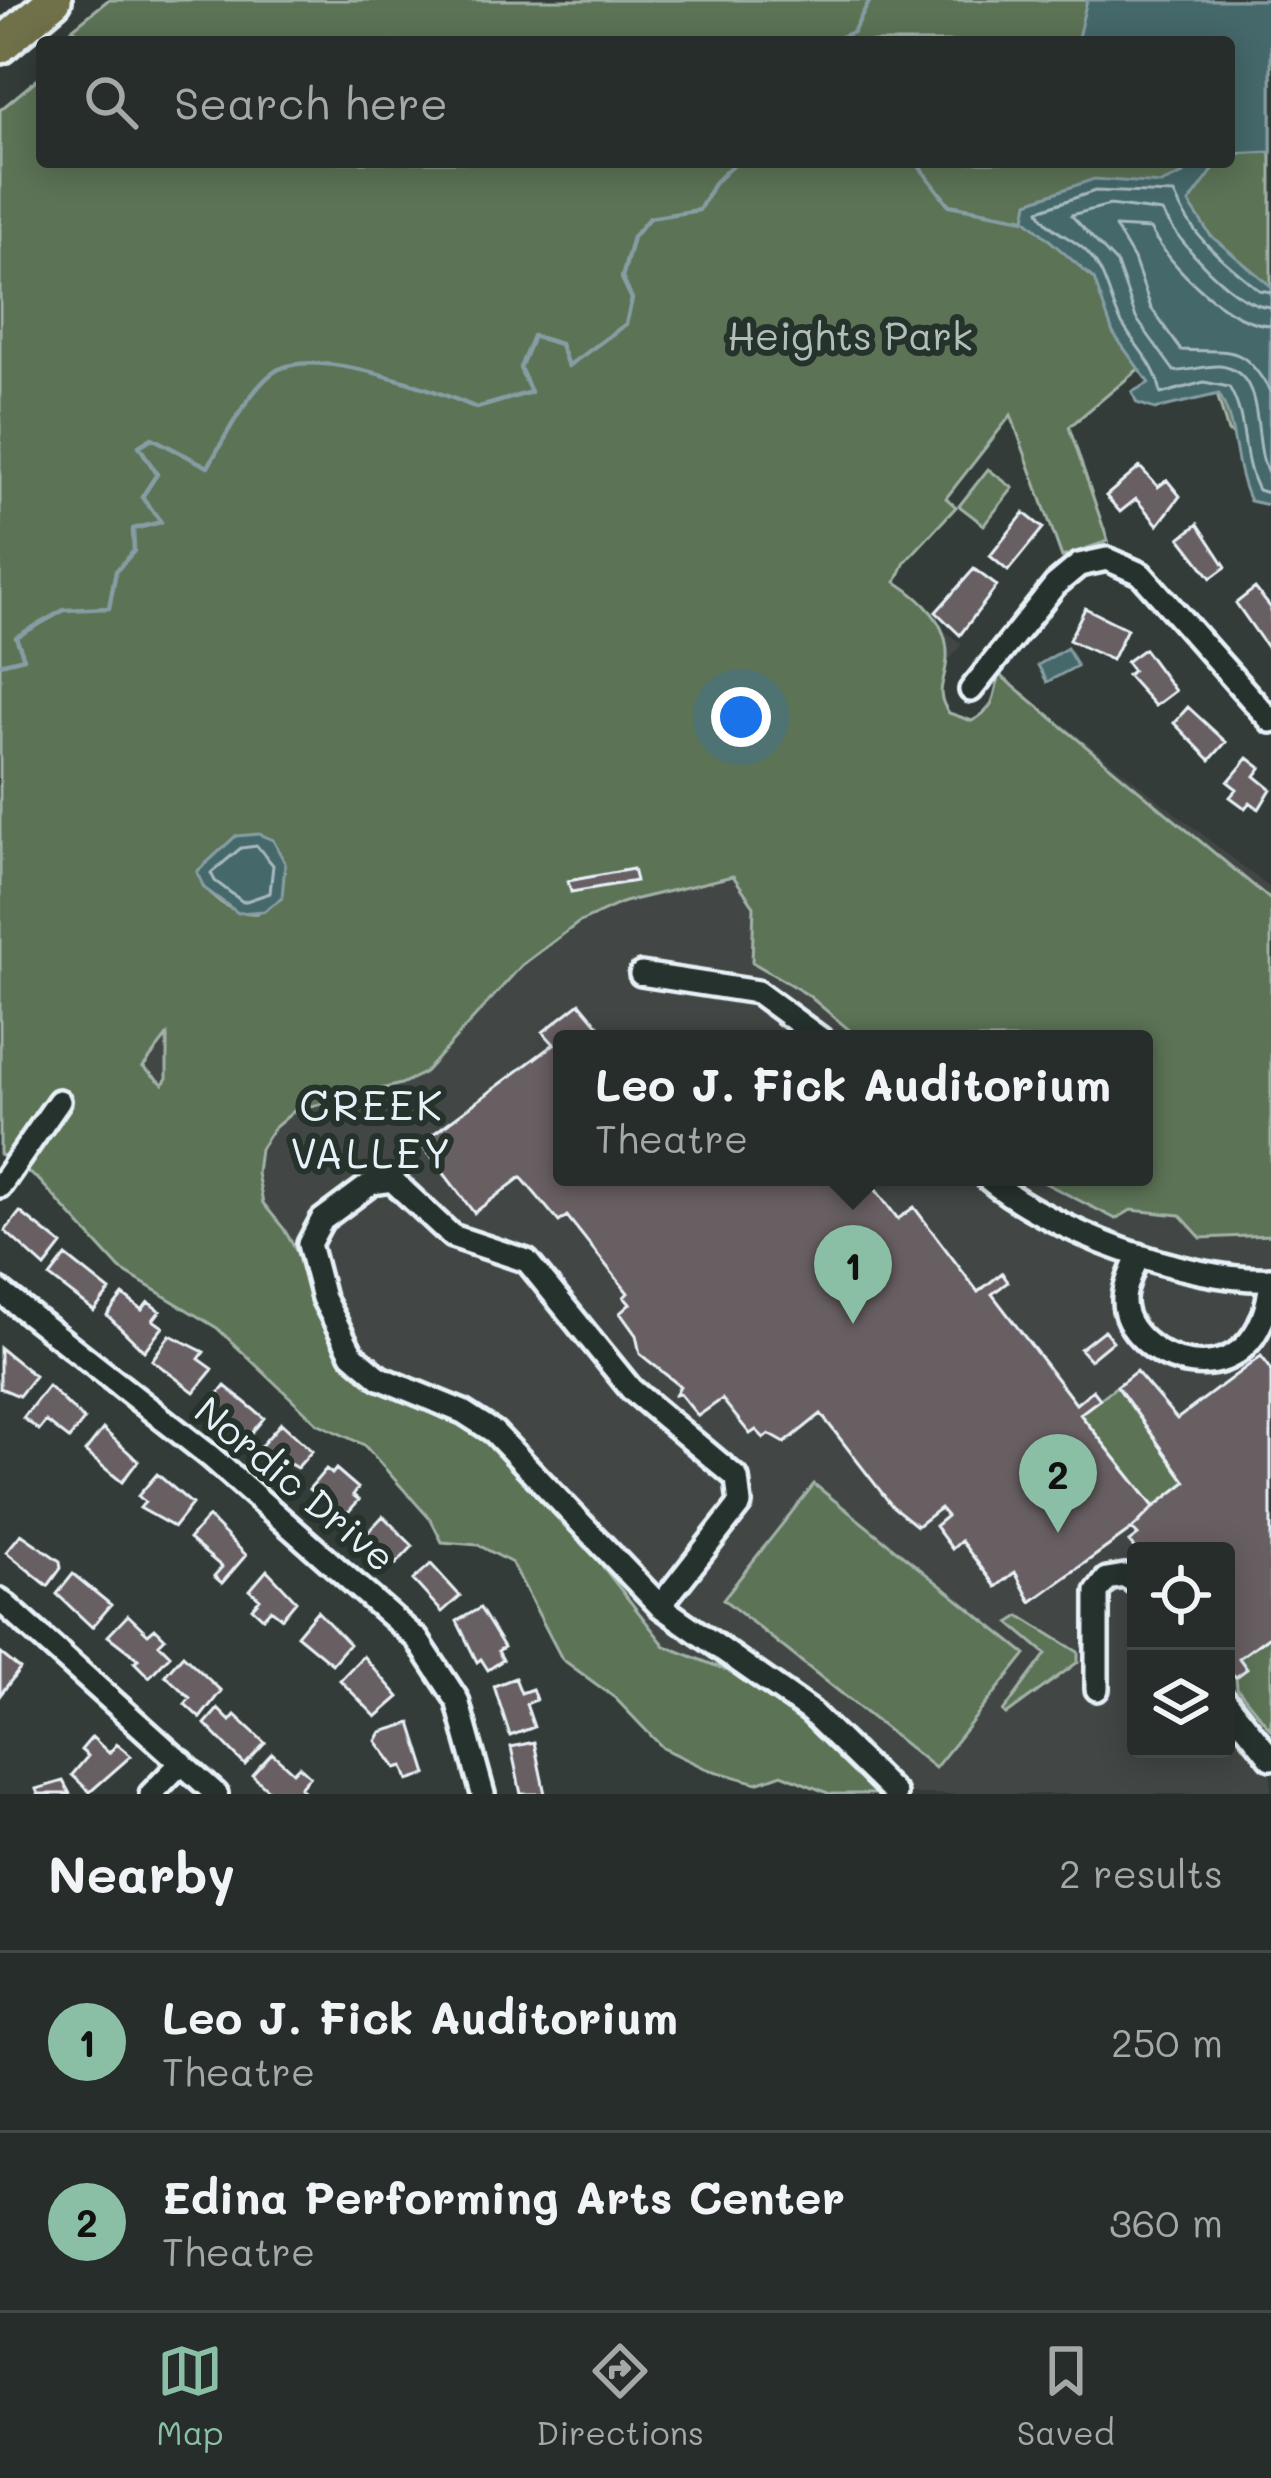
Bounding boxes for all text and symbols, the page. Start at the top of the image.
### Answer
search box [36,36,1235,168]
icon: search [78,69,144,135]
text: Search here [174,73,448,131]
park label: Heights Park [727,309,973,361]
your location [711,687,771,747]
popup [553,1030,1153,1186]
text: Leo J. Fick Auditorium [595,1054,1111,1112]
district label: CREEK VALLEY [290,1077,454,1180]
text: Theatre [595,1112,748,1163]
pin: 1 [814,1225,892,1324]
street label: Nordic Drive [185,1384,407,1582]
pin: 2 [1019,1434,1097,1533]
map controls [1127,1542,1235,1758]
button: locate [1127,1542,1235,1650]
button: layers [1127,1650,1235,1758]
text: Nearby [48,1839,235,1906]
text: 2 results [1059,1847,1223,1898]
text: Leo J. Fick Auditorium [162,1987,678,2045]
text: 1 [78,2016,96,2067]
text: 250 m [1111,2016,1223,2067]
text: Theatre [162,2045,315,2096]
text: Edina Performing Arts Center [162,2167,845,2225]
text: 2 [76,2196,98,2247]
text: 360 m [1109,2196,1223,2247]
text: Theatre [162,2225,315,2276]
tab: Map [156,2338,224,2453]
tab: Directions [536,2338,704,2453]
tab: Saved [1017,2338,1115,2453]

